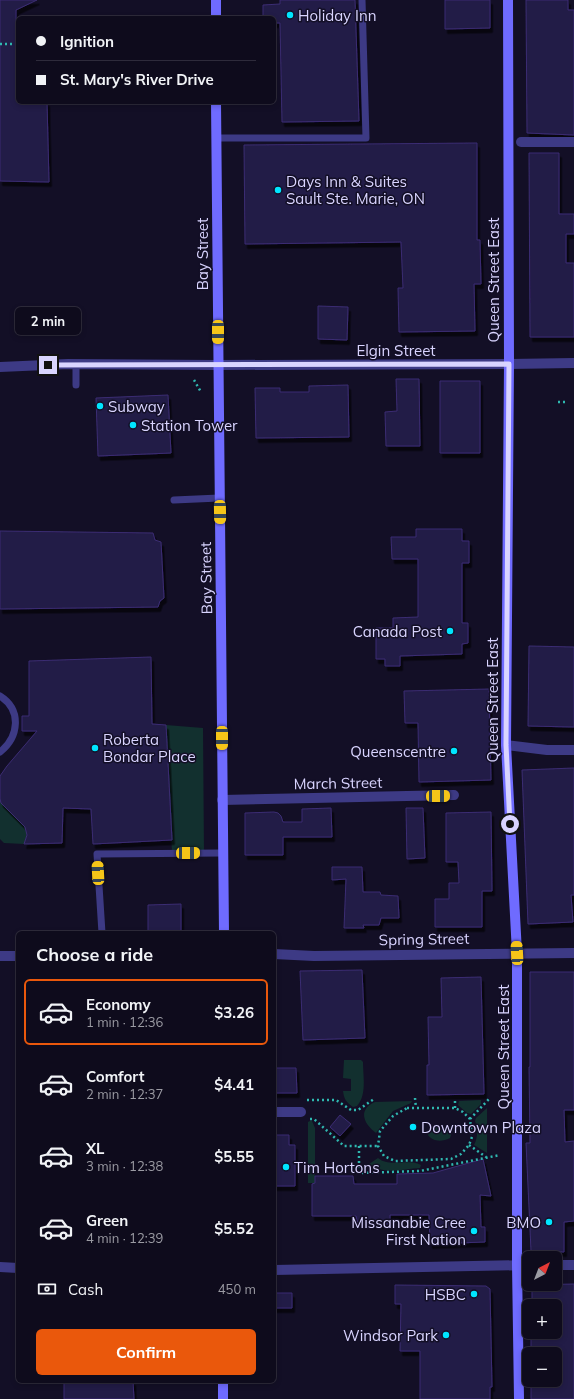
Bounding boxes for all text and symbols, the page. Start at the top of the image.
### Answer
place label: Holiday Inn [298,6,376,25]
marker: Holiday Inn [285,10,295,20]
text: Ignition [60,32,114,51]
text: St. Mary's River Drive [60,70,214,89]
place label: Days Inn & Suites Sault Ste. Marie, ON [286,172,425,208]
marker: Days Inn & Suites Sault Ste. Marie, ON [273,185,283,195]
street label: Bay Street [193,218,212,290]
street label: Queen Street East [484,218,503,342]
callout: 2 min [15,307,81,335]
text: 2 min [31,313,65,329]
car [212,320,224,344]
street label: Elgin Street [356,341,436,360]
route end [39,356,57,374]
place label: Subway [108,397,165,416]
marker: Subway [95,401,105,411]
place label: Station Tower [141,416,238,435]
marker: Station Tower [128,420,138,430]
car [214,500,226,524]
street label: Bay Street [196,542,216,614]
place label: Canada Post [353,622,442,641]
marker: Canada Post [445,626,455,636]
street label: Queen Street East [483,638,502,762]
car [216,726,228,750]
place label: Roberta Bondar Place [103,730,196,766]
place label: Queenscentre [350,742,446,761]
marker: Roberta Bondar Place [90,743,100,753]
marker: Queenscentre [449,746,459,756]
street label: March Street [293,773,383,793]
car [426,790,450,802]
route start [501,815,519,833]
car [176,847,200,859]
car [91,861,105,885]
street label: Spring Street [379,929,469,949]
car [510,941,524,965]
text: Choose a ride [36,943,153,966]
street label: Queen Street East [494,985,513,1109]
icon: car [38,994,74,1030]
text: Economy [86,995,151,1014]
text: $3.26 [214,1003,254,1022]
text: 1 min · 12:36 [86,1014,163,1030]
icon: car [38,1066,74,1102]
text: Comfort [86,1067,144,1086]
text: $4.41 [214,1075,254,1094]
text: 2 min · 12:37 [86,1086,163,1102]
place label: Downtown Plaza [421,1118,541,1137]
marker: Downtown Plaza [408,1122,418,1132]
icon: car [38,1138,74,1174]
text: XL [86,1139,104,1158]
text: $5.55 [214,1147,254,1166]
text: 3 min · 12:38 [86,1158,163,1174]
place label: Tim Hortons [294,1158,380,1177]
marker: Tim Hortons [281,1162,291,1172]
icon: car [38,1210,74,1246]
text: Green [86,1211,128,1230]
place label: Missanabie Cree First Nation [351,1213,466,1249]
place label: BMO [506,1213,541,1232]
marker: BMO [544,1217,554,1227]
text: $5.52 [214,1219,254,1238]
marker: Missanabie Cree First Nation [469,1226,479,1236]
text: 4 min · 12:39 [86,1230,163,1246]
north arrow [522,1251,562,1291]
map controls [522,1251,562,1387]
icon: cash [36,1278,58,1300]
text: Cash [68,1280,103,1299]
text: 450 m [218,1281,256,1297]
place label: HSBC [425,1285,466,1304]
marker: HSBC [469,1289,479,1299]
button: + [522,1299,562,1339]
place label: Windsor Park [343,1326,438,1345]
button: Confirm [36,1329,256,1375]
marker: Windsor Park [441,1330,451,1340]
button: − [522,1347,562,1387]

